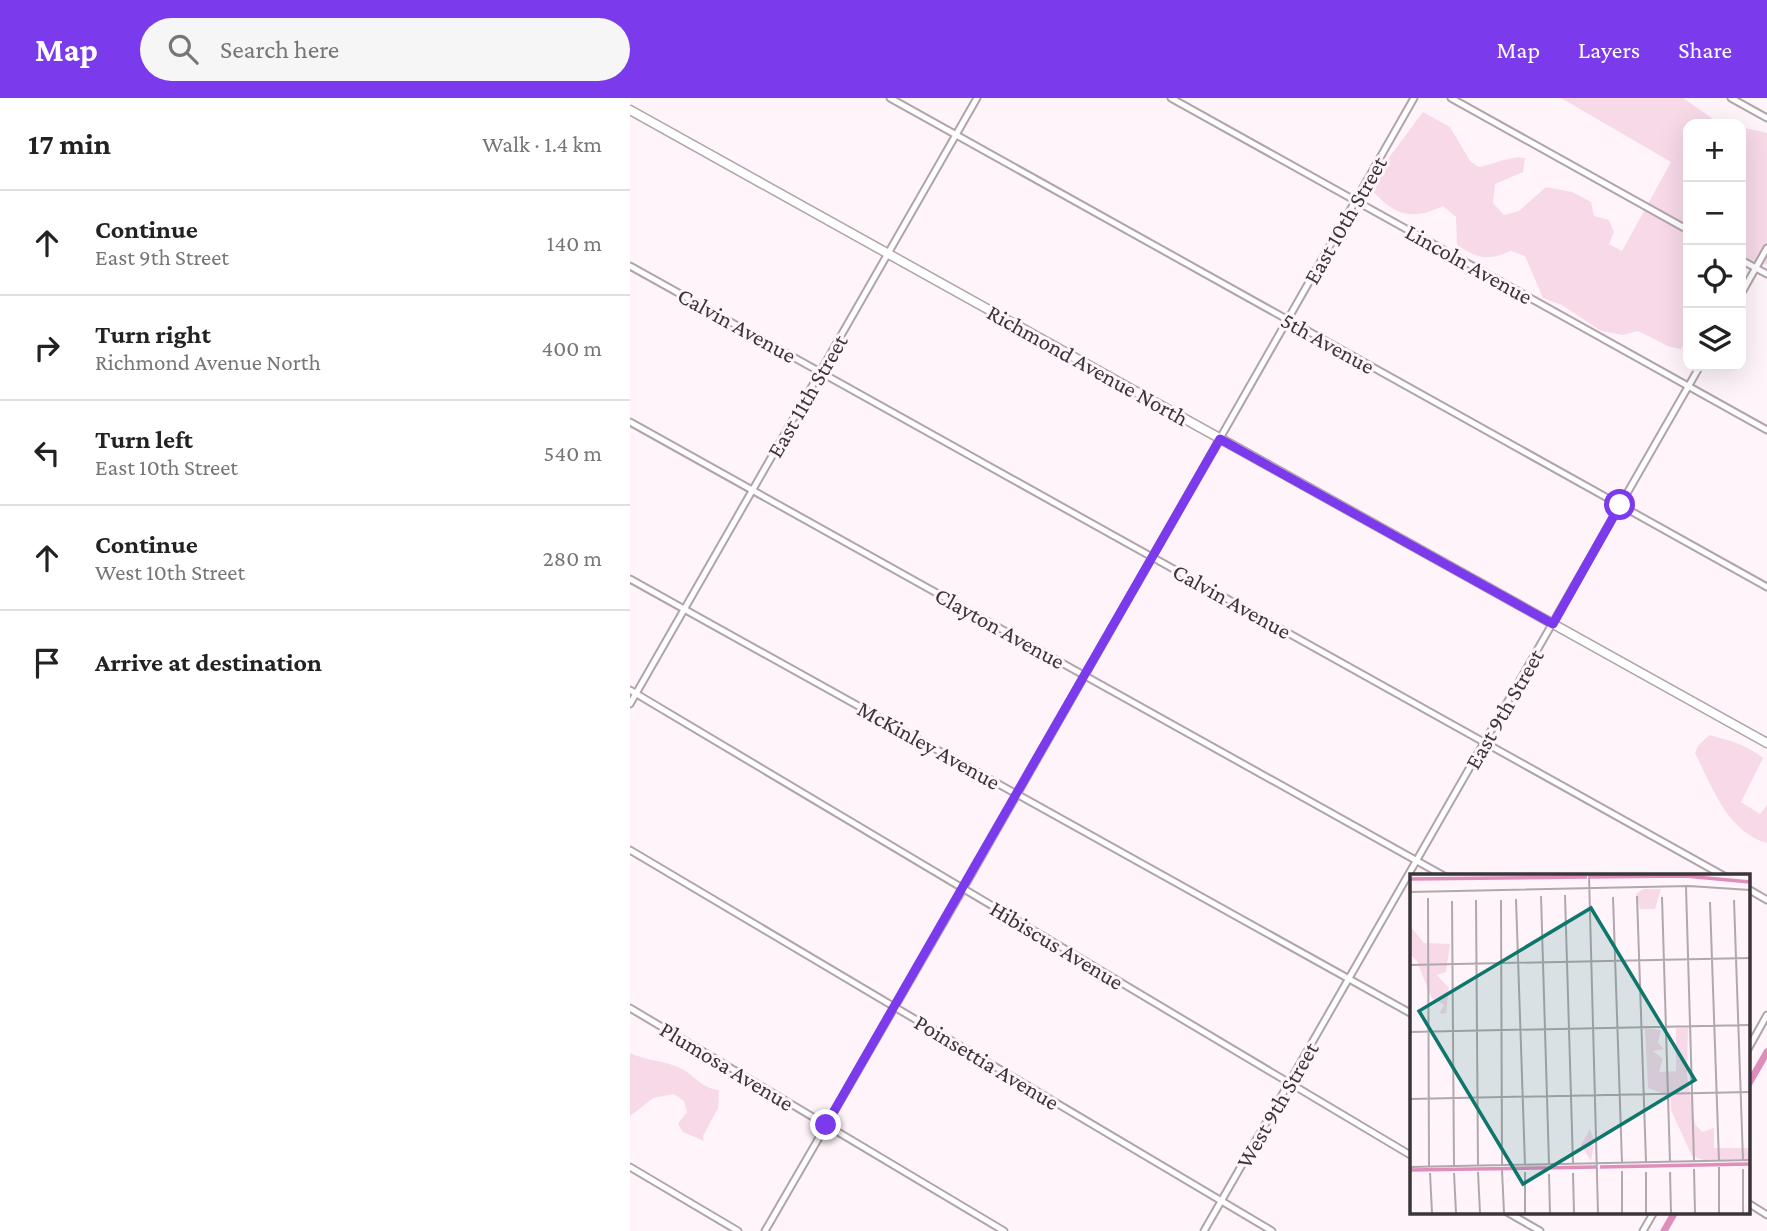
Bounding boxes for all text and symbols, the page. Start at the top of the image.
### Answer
search box [140,18,630,81]
icon: search [164,30,202,68]
text: Map [35,31,98,68]
text: Search here [220,35,339,64]
text: Map [1496,36,1540,63]
text: Layers [1578,36,1640,63]
text: Share [1678,36,1732,63]
map controls [1683,119,1746,371]
button: + [1683,119,1746,182]
text: 17 min [28,127,111,160]
text: Walk · 1.4 km [482,131,602,157]
street label: East 10th Street [1298,151,1392,288]
button: − [1683,182,1746,245]
text: Continue [95,215,198,244]
street label: Lincoln Avenue [1401,218,1537,310]
icon: ahead [28,224,66,262]
text: 140 m [547,230,602,256]
text: East 9th Street [95,244,229,270]
button: locate [1683,245,1746,308]
street label: Calvin Avenue [673,282,801,368]
street label: Richmond Avenue North [983,299,1193,431]
street label: 5th Avenue [1277,307,1379,379]
button: layers [1683,308,1746,371]
text: Turn right [95,320,211,349]
icon: right [28,329,66,367]
street label: East 11th Street [761,330,853,462]
text: 400 m [541,335,602,361]
text: Richmond Avenue North [95,349,321,375]
text: Turn left [95,425,193,454]
icon: left [28,434,66,472]
text: 540 m [544,440,602,466]
text: East 10th Street [95,454,238,480]
route start [1604,489,1635,520]
text: Continue [95,530,198,559]
icon: ahead [28,539,66,577]
text: 280 m [543,545,602,571]
street label: Calvin Avenue [1168,558,1296,644]
text: West 10th Street [95,559,245,585]
street label: Clayton Avenue [931,582,1069,674]
icon: arrive [28,644,66,682]
street label: East 9th Street [1459,644,1549,773]
text: Arrive at destination [95,648,322,677]
street label: McKinley Avenue [853,695,1005,795]
inset map [1410,874,1750,1214]
street label: Hibiscus Avenue [986,895,1128,995]
street label: Poinsettia Avenue [910,1009,1064,1115]
street label: Plumosa Avenue [655,1016,799,1116]
street label: West 9th Street [1230,1037,1324,1173]
route end [810,1109,841,1140]

